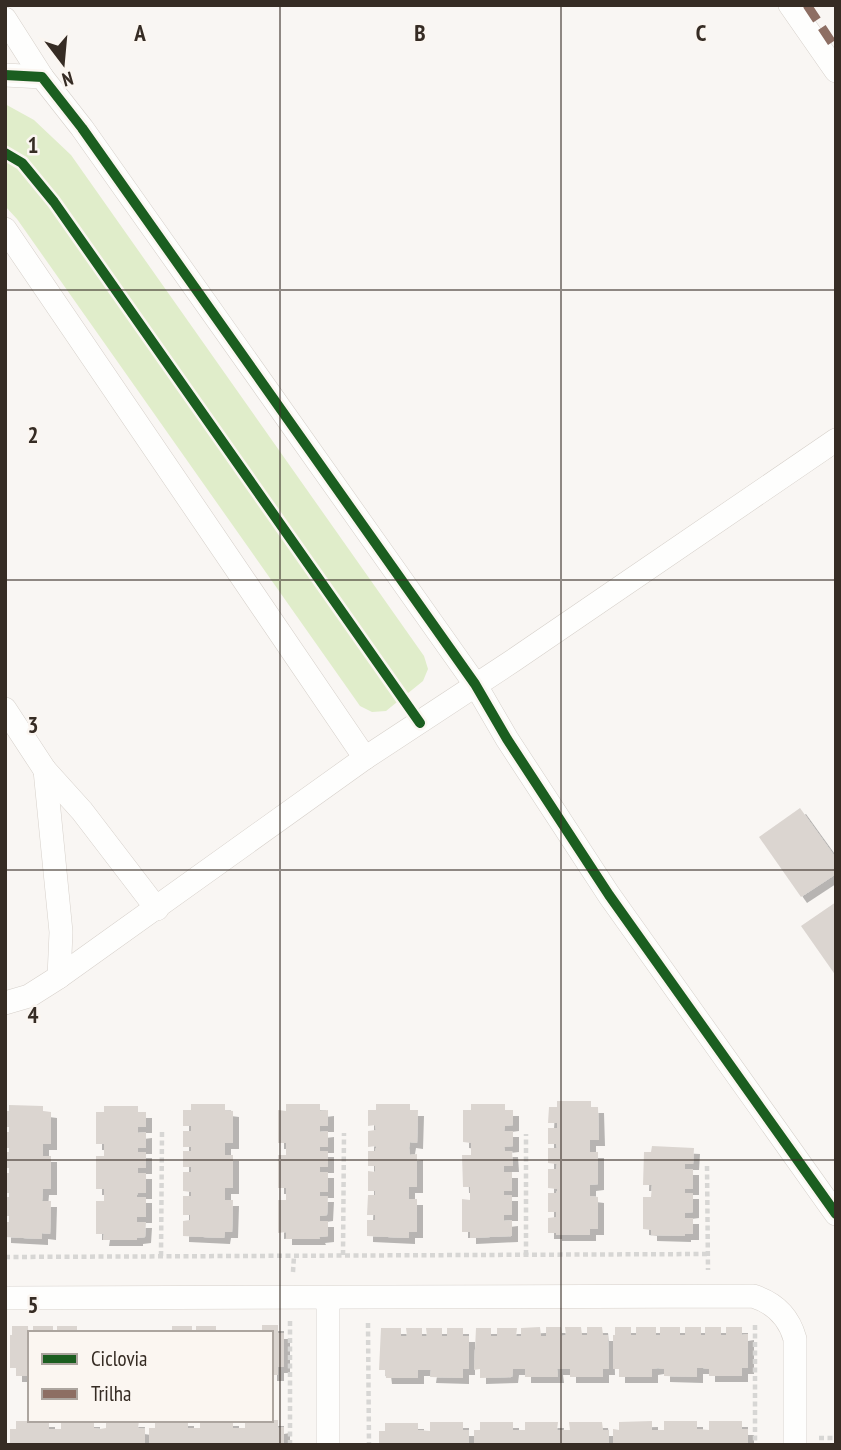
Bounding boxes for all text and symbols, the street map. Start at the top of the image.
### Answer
text: A [133,18,146,47]
text: B [414,18,426,47]
text: C [696,18,707,47]
north arrow [28,28,98,98]
text: N [59,66,76,92]
text: 1 [28,130,39,159]
text: 2 [28,420,39,449]
text: 3 [28,710,39,739]
text: 4 [28,1000,39,1029]
text: 5 [28,1290,39,1319]
legend [28,1331,273,1422]
text: Ciclovia [91,1345,148,1372]
text: Trilha [91,1380,131,1407]

